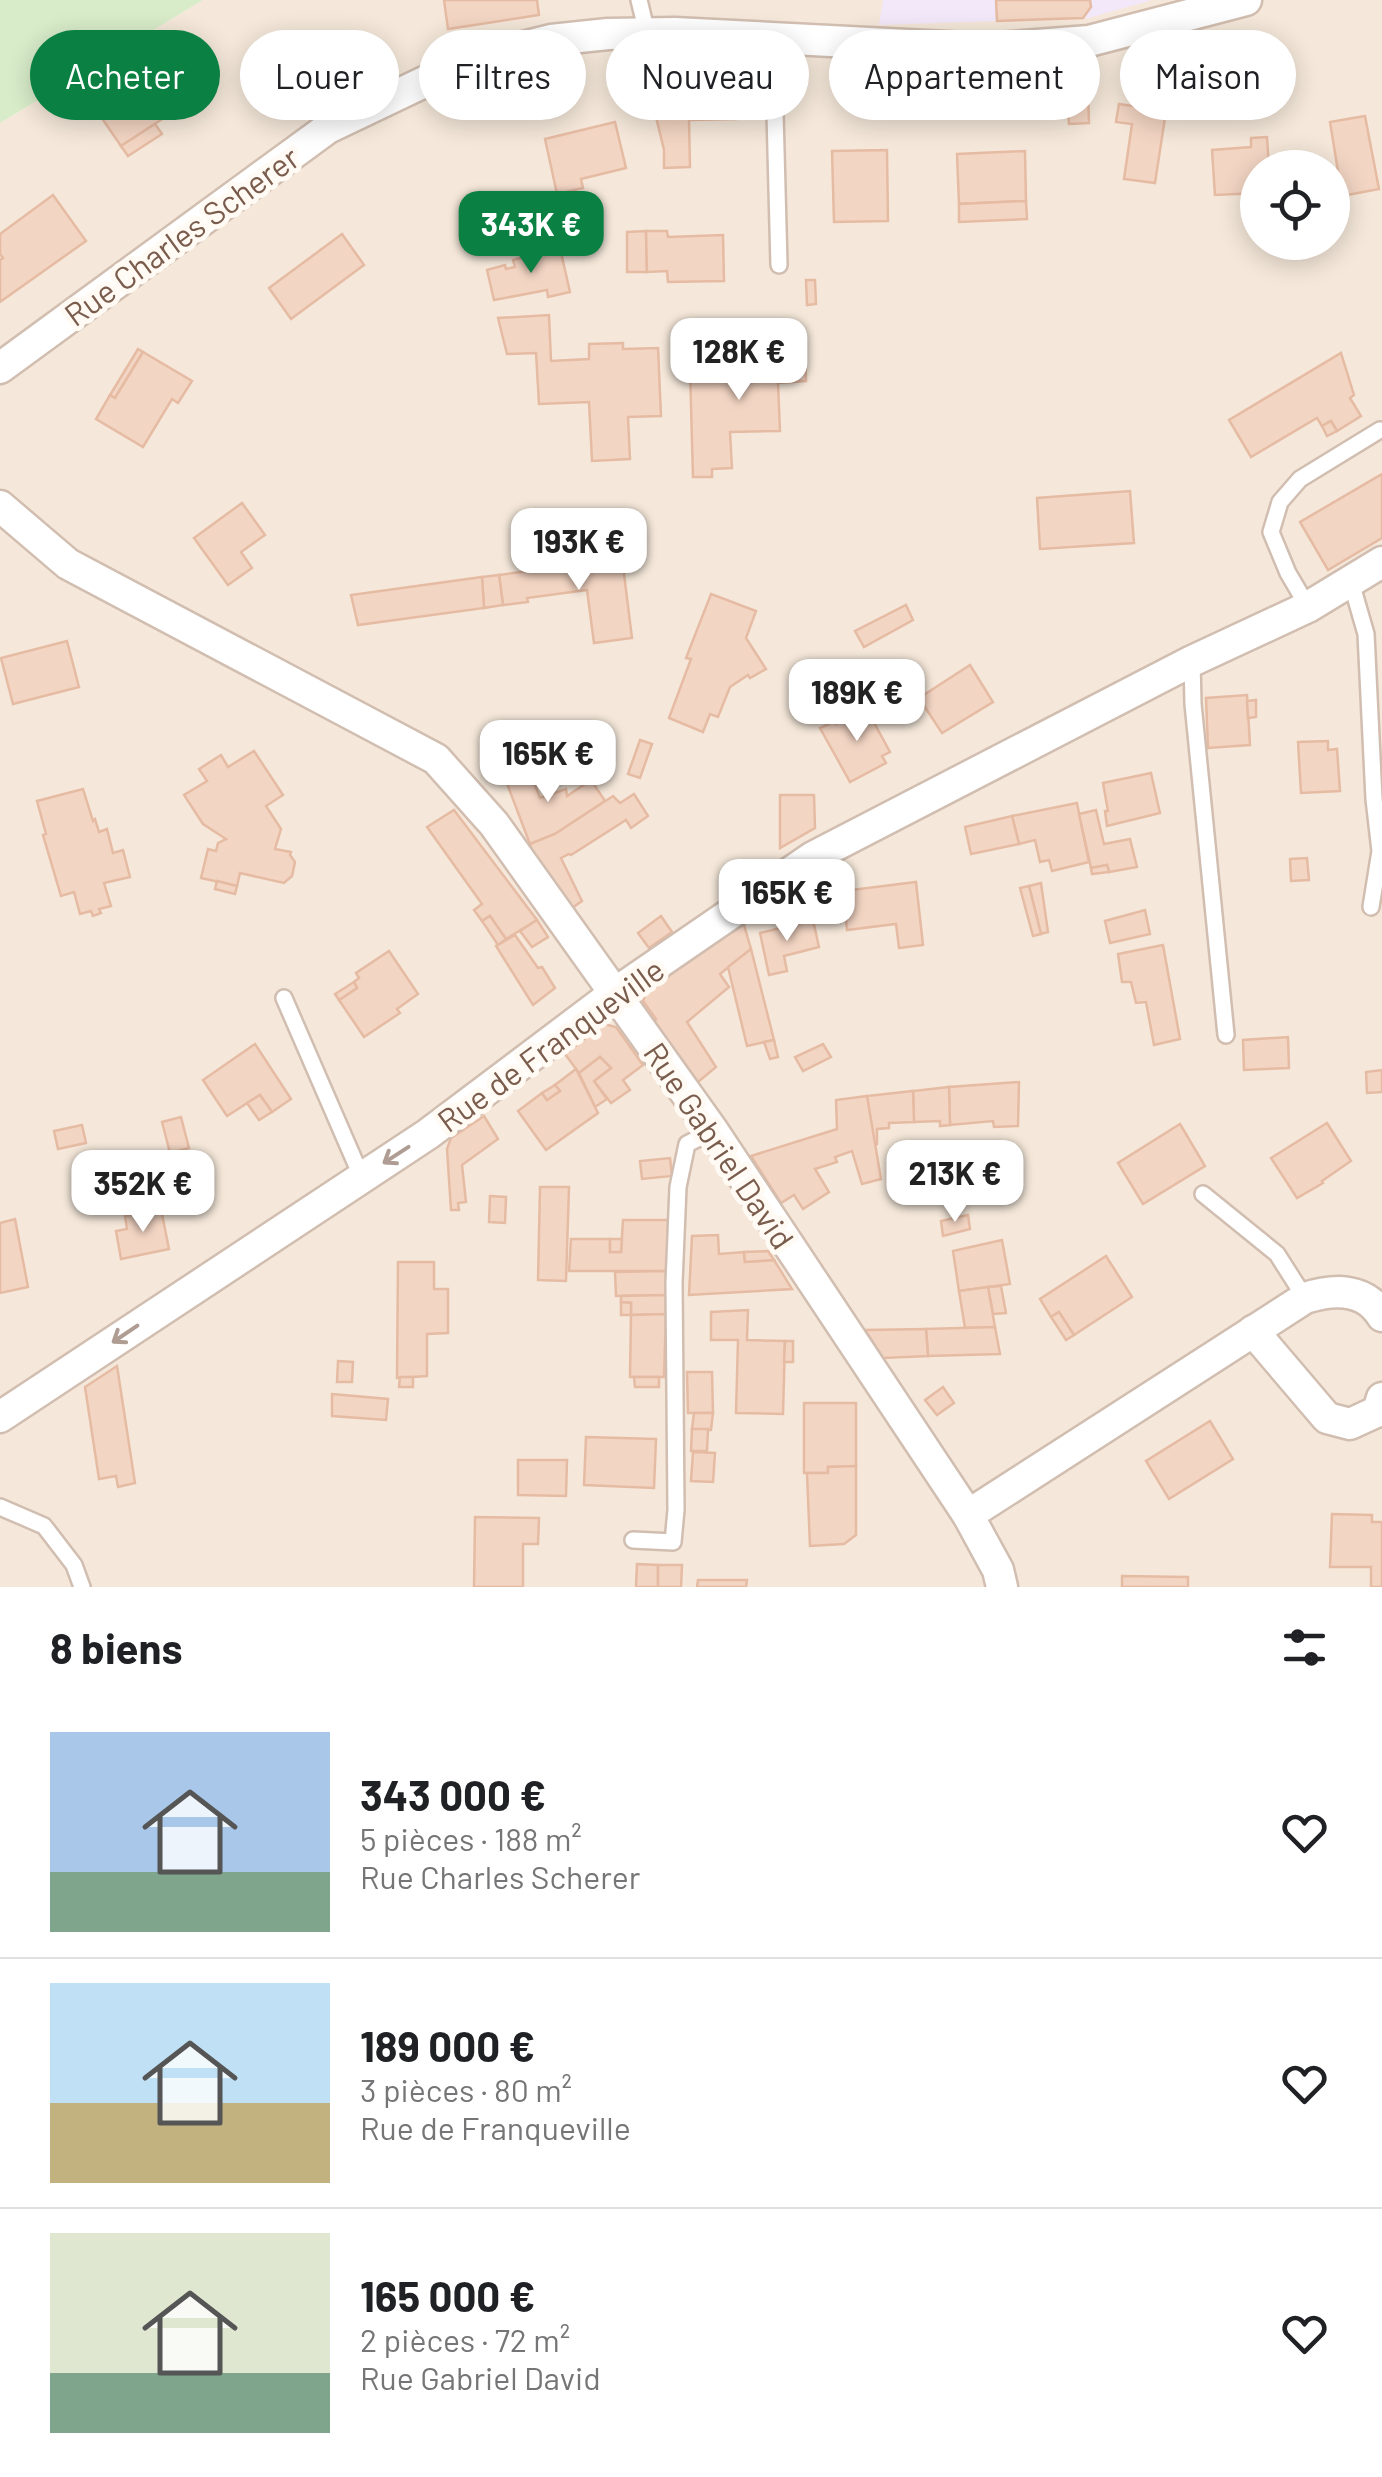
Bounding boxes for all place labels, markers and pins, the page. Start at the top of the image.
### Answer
pin: 343K € [450,191,612,276]
pin: 128K € [658,318,820,403]
pin: 193K € [498,508,660,593]
pin: 189K € [776,659,938,744]
pin: 165K € [467,720,629,805]
pin: 165K € [706,859,868,944]
pin: 213K € [874,1140,1036,1225]
pin: 352K € [62,1150,224,1235]

